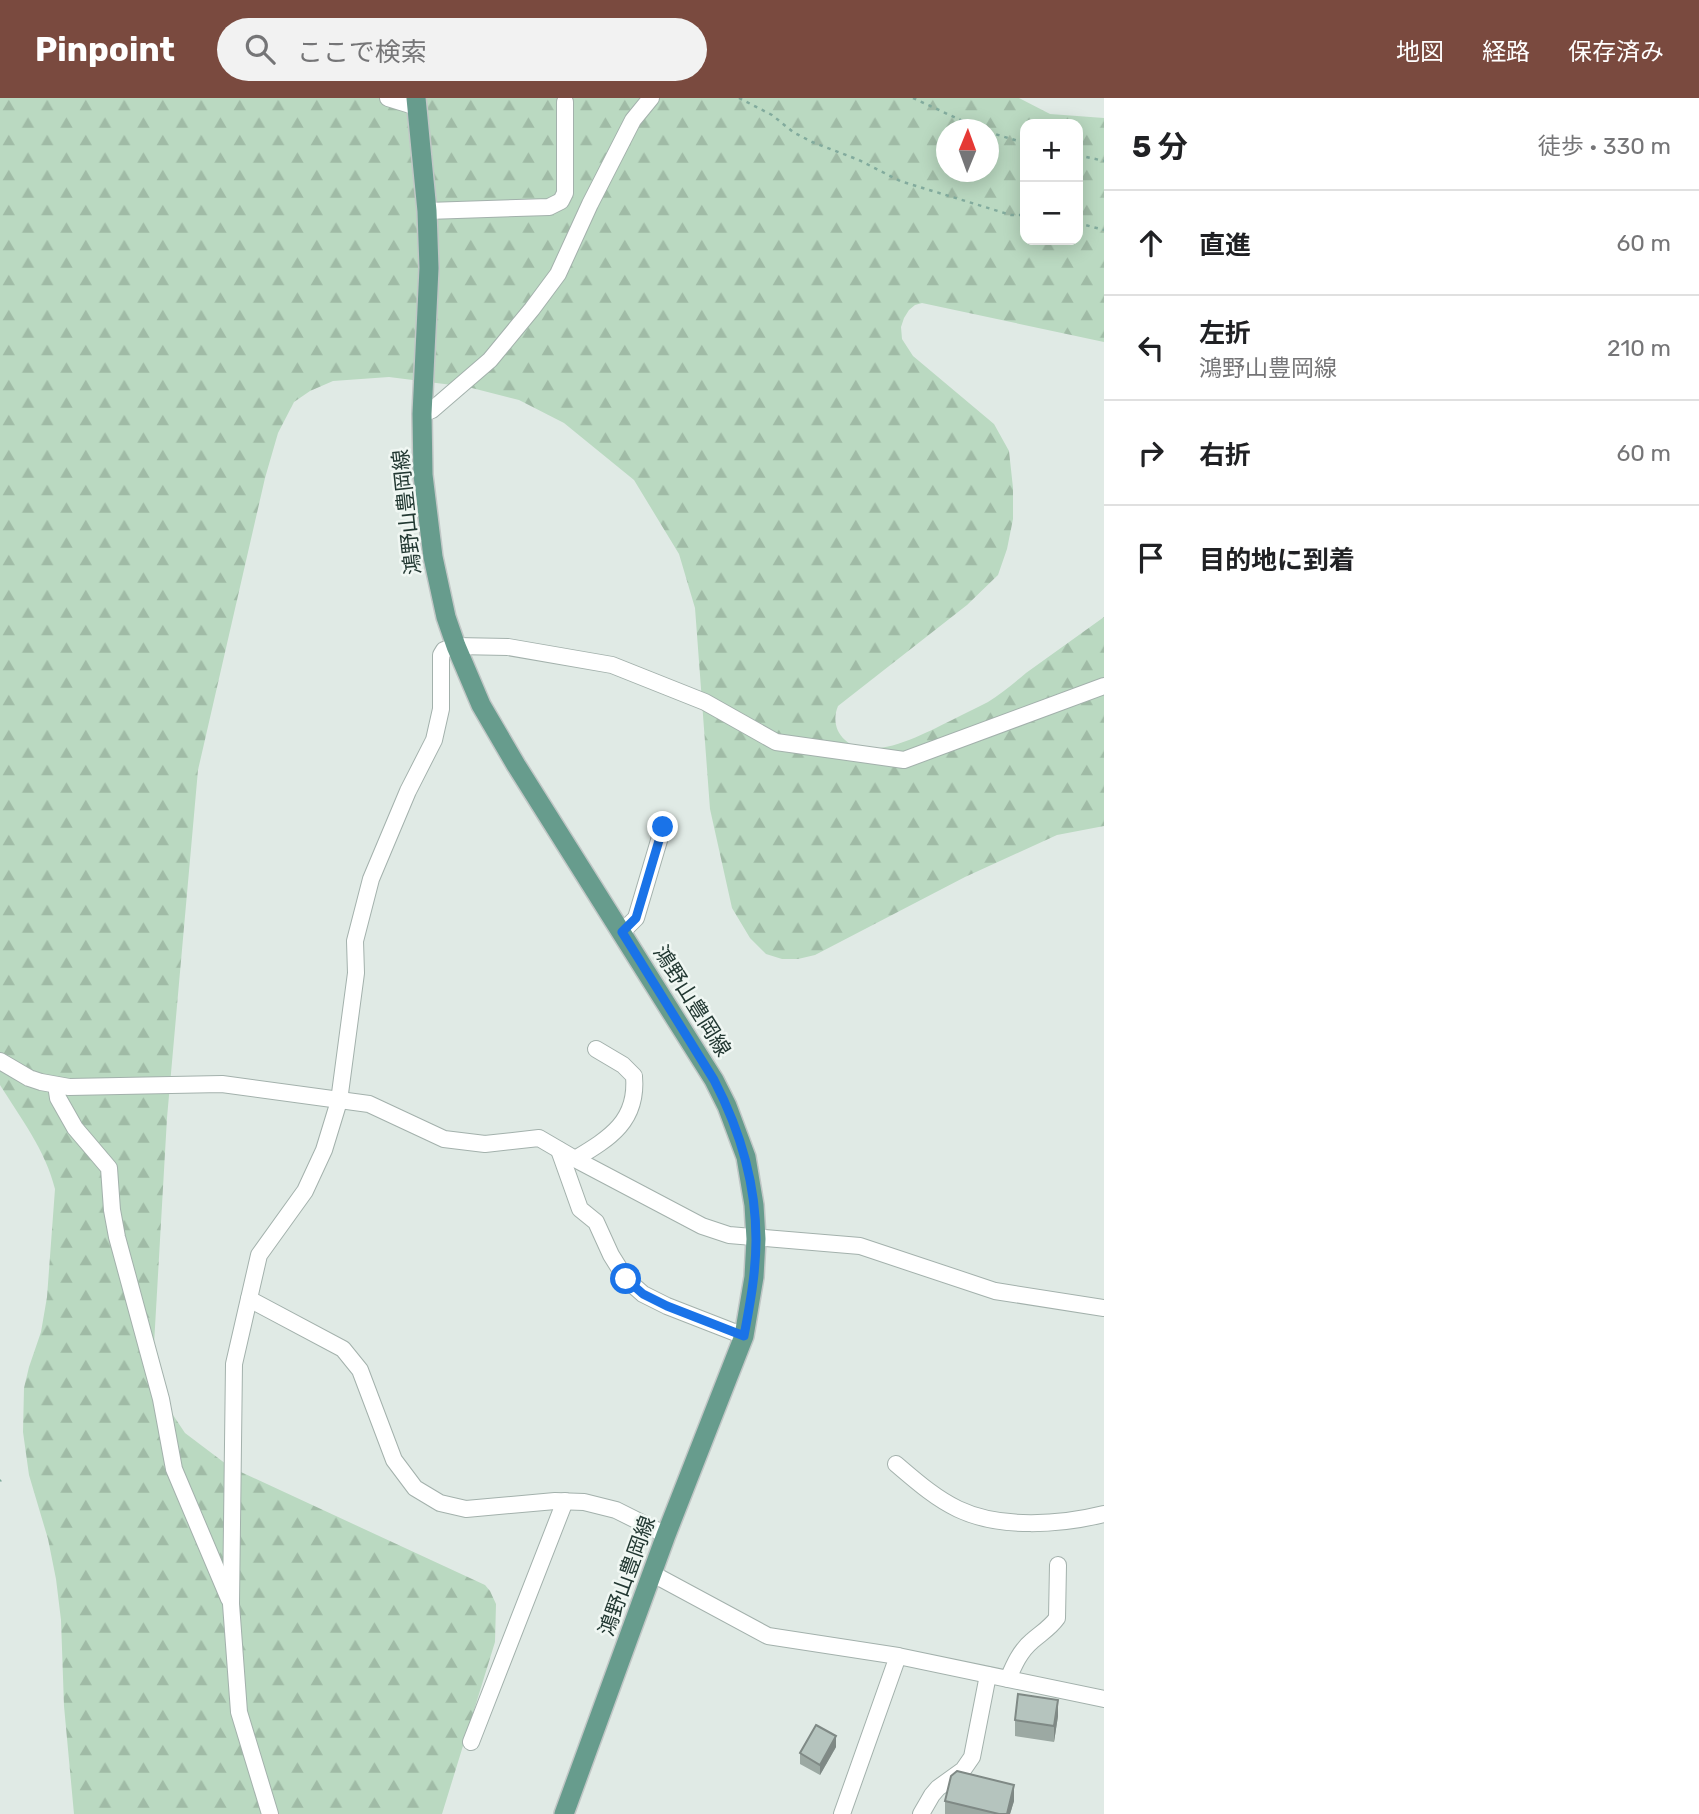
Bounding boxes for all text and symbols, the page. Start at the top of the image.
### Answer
search box [217,18,707,81]
text: Pinpoint [35,30,175,69]
icon: search [241,30,279,68]
text: ここで検索 [297,37,427,68]
text: 地図 [1396,38,1444,66]
text: 経路 [1482,38,1530,66]
text: 保存済み [1568,38,1664,66]
north arrow [936,119,999,182]
map controls [1020,119,1083,245]
button: + [1020,119,1083,182]
text: 5 分 [1132,129,1188,165]
text: 徒歩 · 330 m [1538,132,1671,160]
button: − [1020,182,1083,245]
icon: ahead [1132,224,1170,262]
text: 60 m [1616,229,1671,257]
text: 直進 [1199,230,1251,261]
text: 左折 [1199,318,1251,349]
icon: left [1132,329,1170,367]
text: 210 m [1607,334,1671,362]
text: 鴻野山豊岡線 [1199,354,1337,382]
icon: right [1132,434,1170,472]
text: 60 m [1616,439,1671,467]
text: 右折 [1199,440,1251,471]
street label: 鴻野山豊岡線 [387,448,426,576]
icon: arrive [1132,539,1170,577]
text: 目的地に到着 [1199,545,1355,576]
route end [647,811,678,842]
street label: 鴻野山豊岡線 [648,941,736,1061]
route start [610,1263,641,1294]
street label: 鴻野山豊岡線 [593,1512,660,1639]

